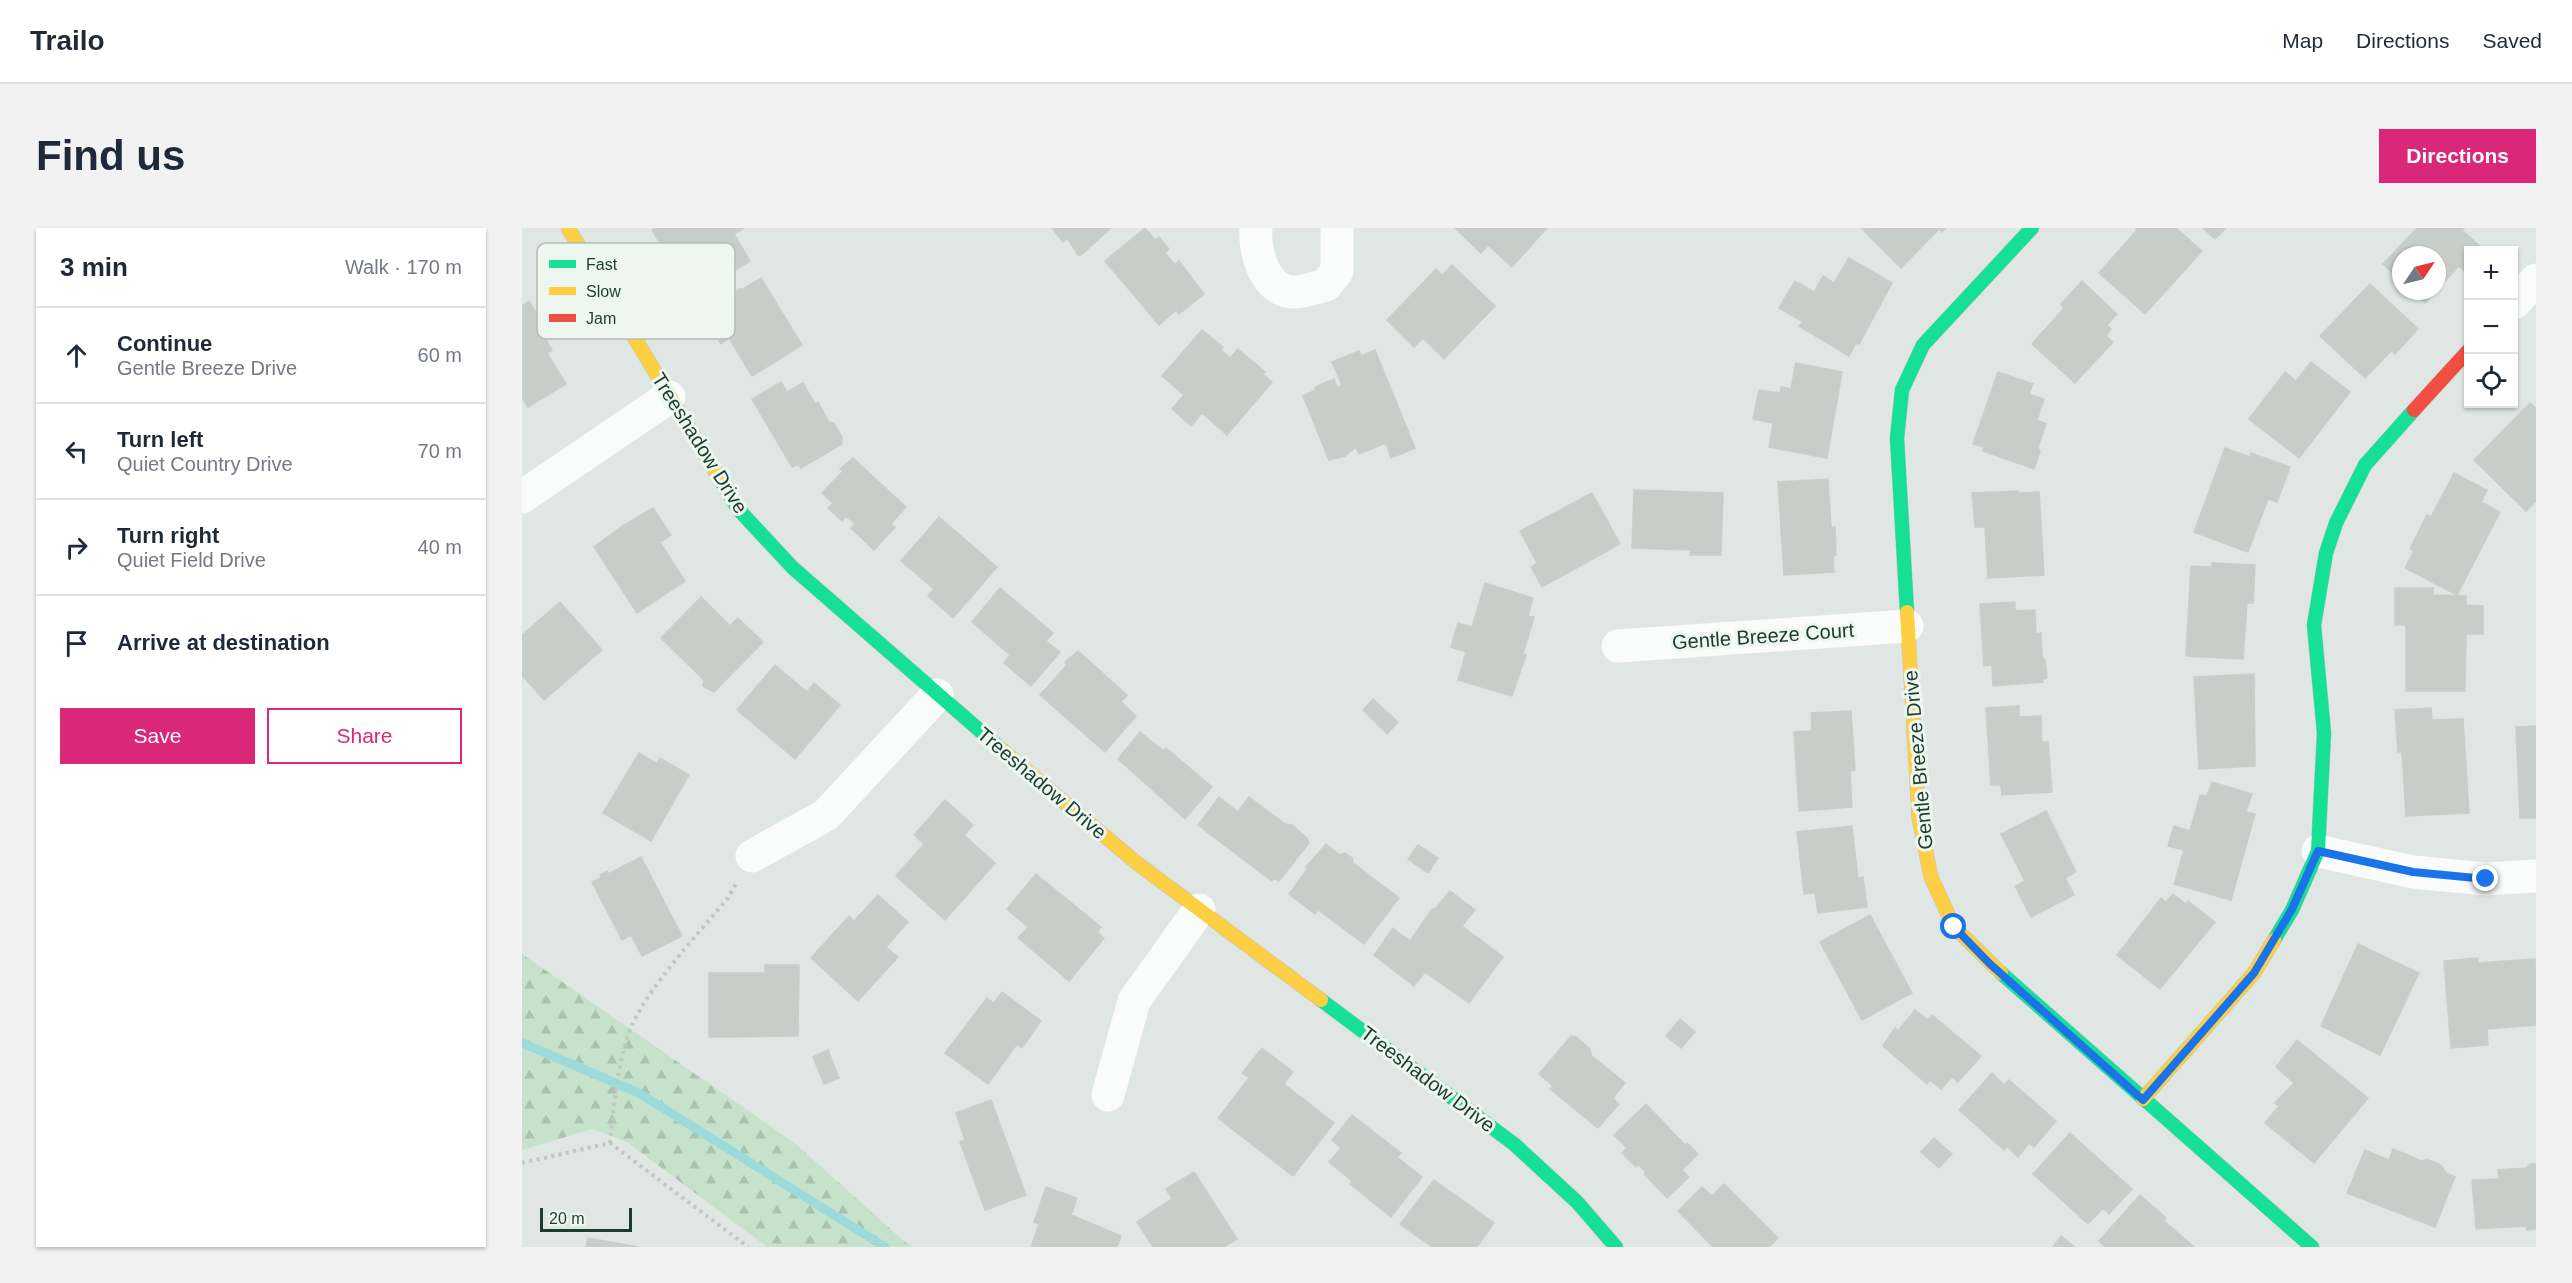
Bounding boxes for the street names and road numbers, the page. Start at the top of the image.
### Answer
street label: Treeshadow Drive [648,369,752,517]
street label: Gentle Breeze Court [1671,619,1855,653]
street label: Gentle Breeze Drive [1899,669,1937,851]
street label: Treeshadow Drive [973,723,1111,843]
street label: Treeshadow Drive [1357,1022,1499,1136]

